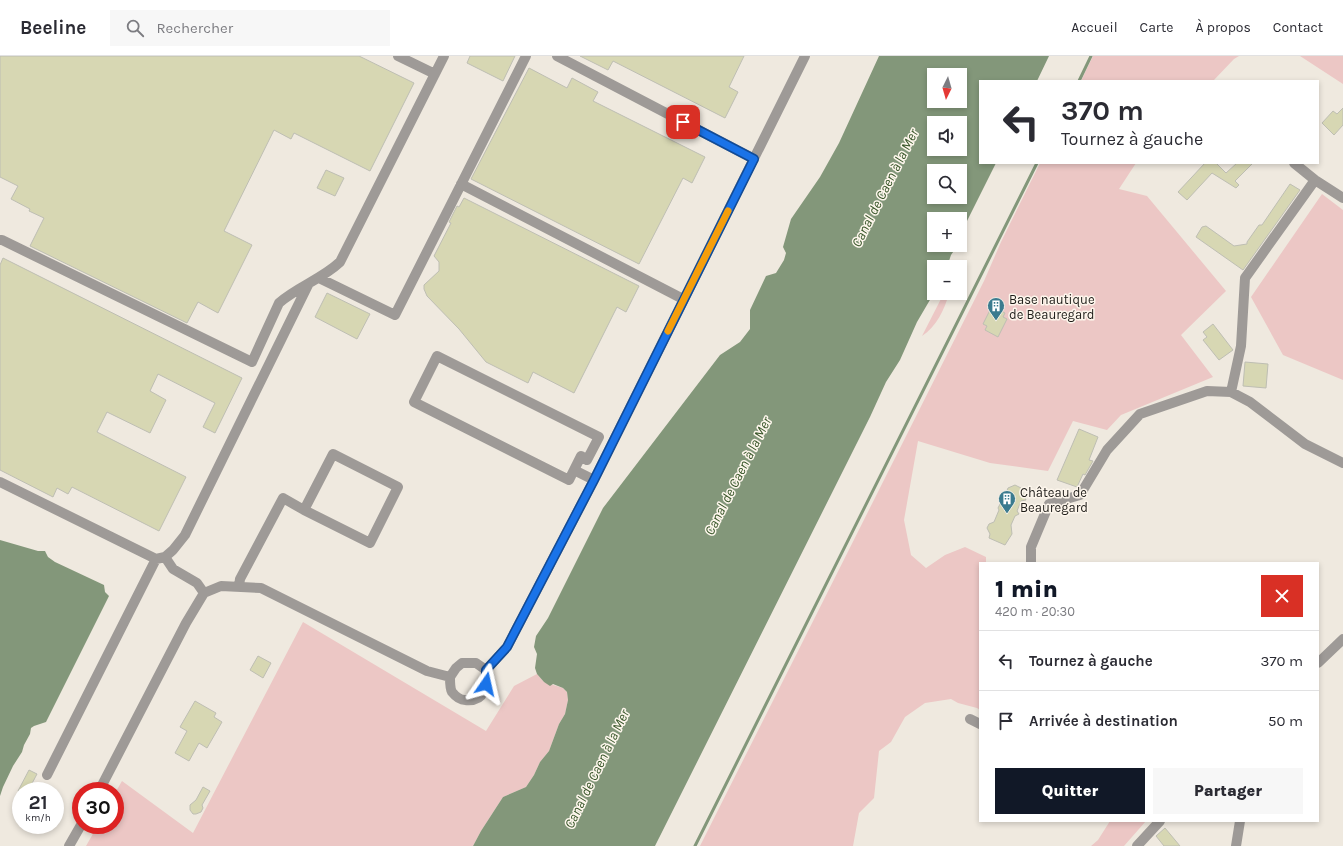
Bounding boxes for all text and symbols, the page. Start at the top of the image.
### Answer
search box [110,10,390,46]
text: Beeline [20,17,86,39]
icon: search [124,17,146,39]
text: Rechercher [156,19,233,37]
text: Accueil [1071,19,1118,36]
text: Carte [1140,19,1173,36]
text: À propos [1195,19,1251,36]
text: Contact [1273,19,1323,36]
north arrow [927,68,967,108]
map controls [927,68,967,300]
text: 370 m [1061,94,1144,127]
icon: left [995,96,1047,148]
pin [666,105,700,139]
icon: arrive [672,111,694,133]
button: sound [927,116,967,156]
water label: Canal de Caen à la Mer [848,125,923,250]
text: Tournez à gauche [1061,128,1203,150]
button: search [927,164,967,204]
button: + [927,212,967,252]
button: − [927,260,967,300]
place label: Base nautique de Beauregard [1009,292,1095,322]
building icon: Base nautique de Beauregard [986,296,1006,321]
water label: Canal de Caen à la Mer [701,413,776,538]
place label: Château de Beauregard [1020,485,1088,515]
building icon: Château de Beauregard [997,489,1017,514]
text: 1 min [995,575,1058,603]
button: close [1261,575,1303,617]
text: 420 m · 20:30 [995,604,1075,619]
icon: left [995,650,1017,672]
text: Tournez à gauche [1029,652,1153,670]
text: 370 m [1261,652,1303,670]
position arrow [465,663,507,705]
water label: Canal de Caen à la Mer [561,706,634,831]
icon: arrive [995,710,1017,732]
text: Arrivée à destination [1029,712,1178,730]
text: 50 m [1268,712,1303,730]
button: Quitter [995,768,1145,814]
button: Partager [1153,768,1303,814]
speed limit sign: 30 [72,782,124,834]
text: 21 [28,791,48,814]
text: km/h [25,812,51,824]

